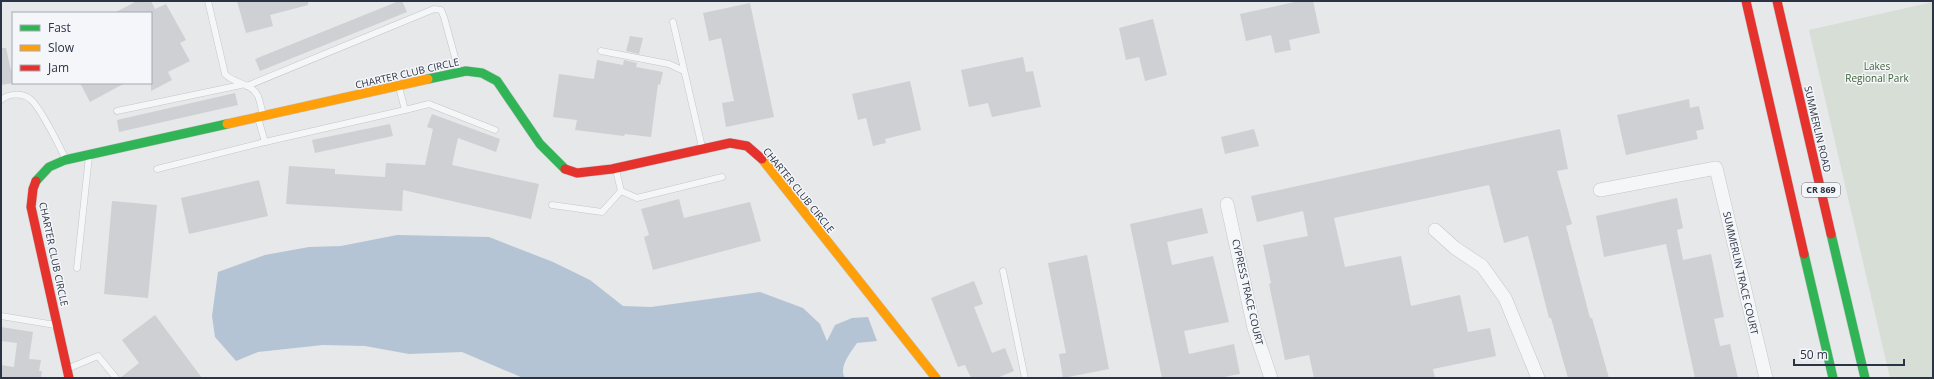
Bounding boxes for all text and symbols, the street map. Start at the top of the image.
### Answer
legend [12,12,152,84]
text: Fast [48,19,71,36]
text: Slow [48,39,75,56]
street label: CHARTER CLUB CIRCLE [354,54,460,92]
text: Jam [47,59,69,76]
park label: Lakes Regional Park [1845,59,1909,85]
street label: SUMMERLIN ROAD [1801,84,1835,174]
street label: CHARTER CLUB CIRCLE [760,144,838,236]
road number: CR 869 [1802,183,1840,197]
street label: CHARTER CLUB CIRCLE [36,201,72,307]
street label: SUMMERLIN TRACE COURT [1720,210,1762,337]
street label: CYPRESS TRACE COURT [1229,237,1267,347]
scale bar [1794,341,1904,367]
text: 50 m [1800,346,1828,363]

